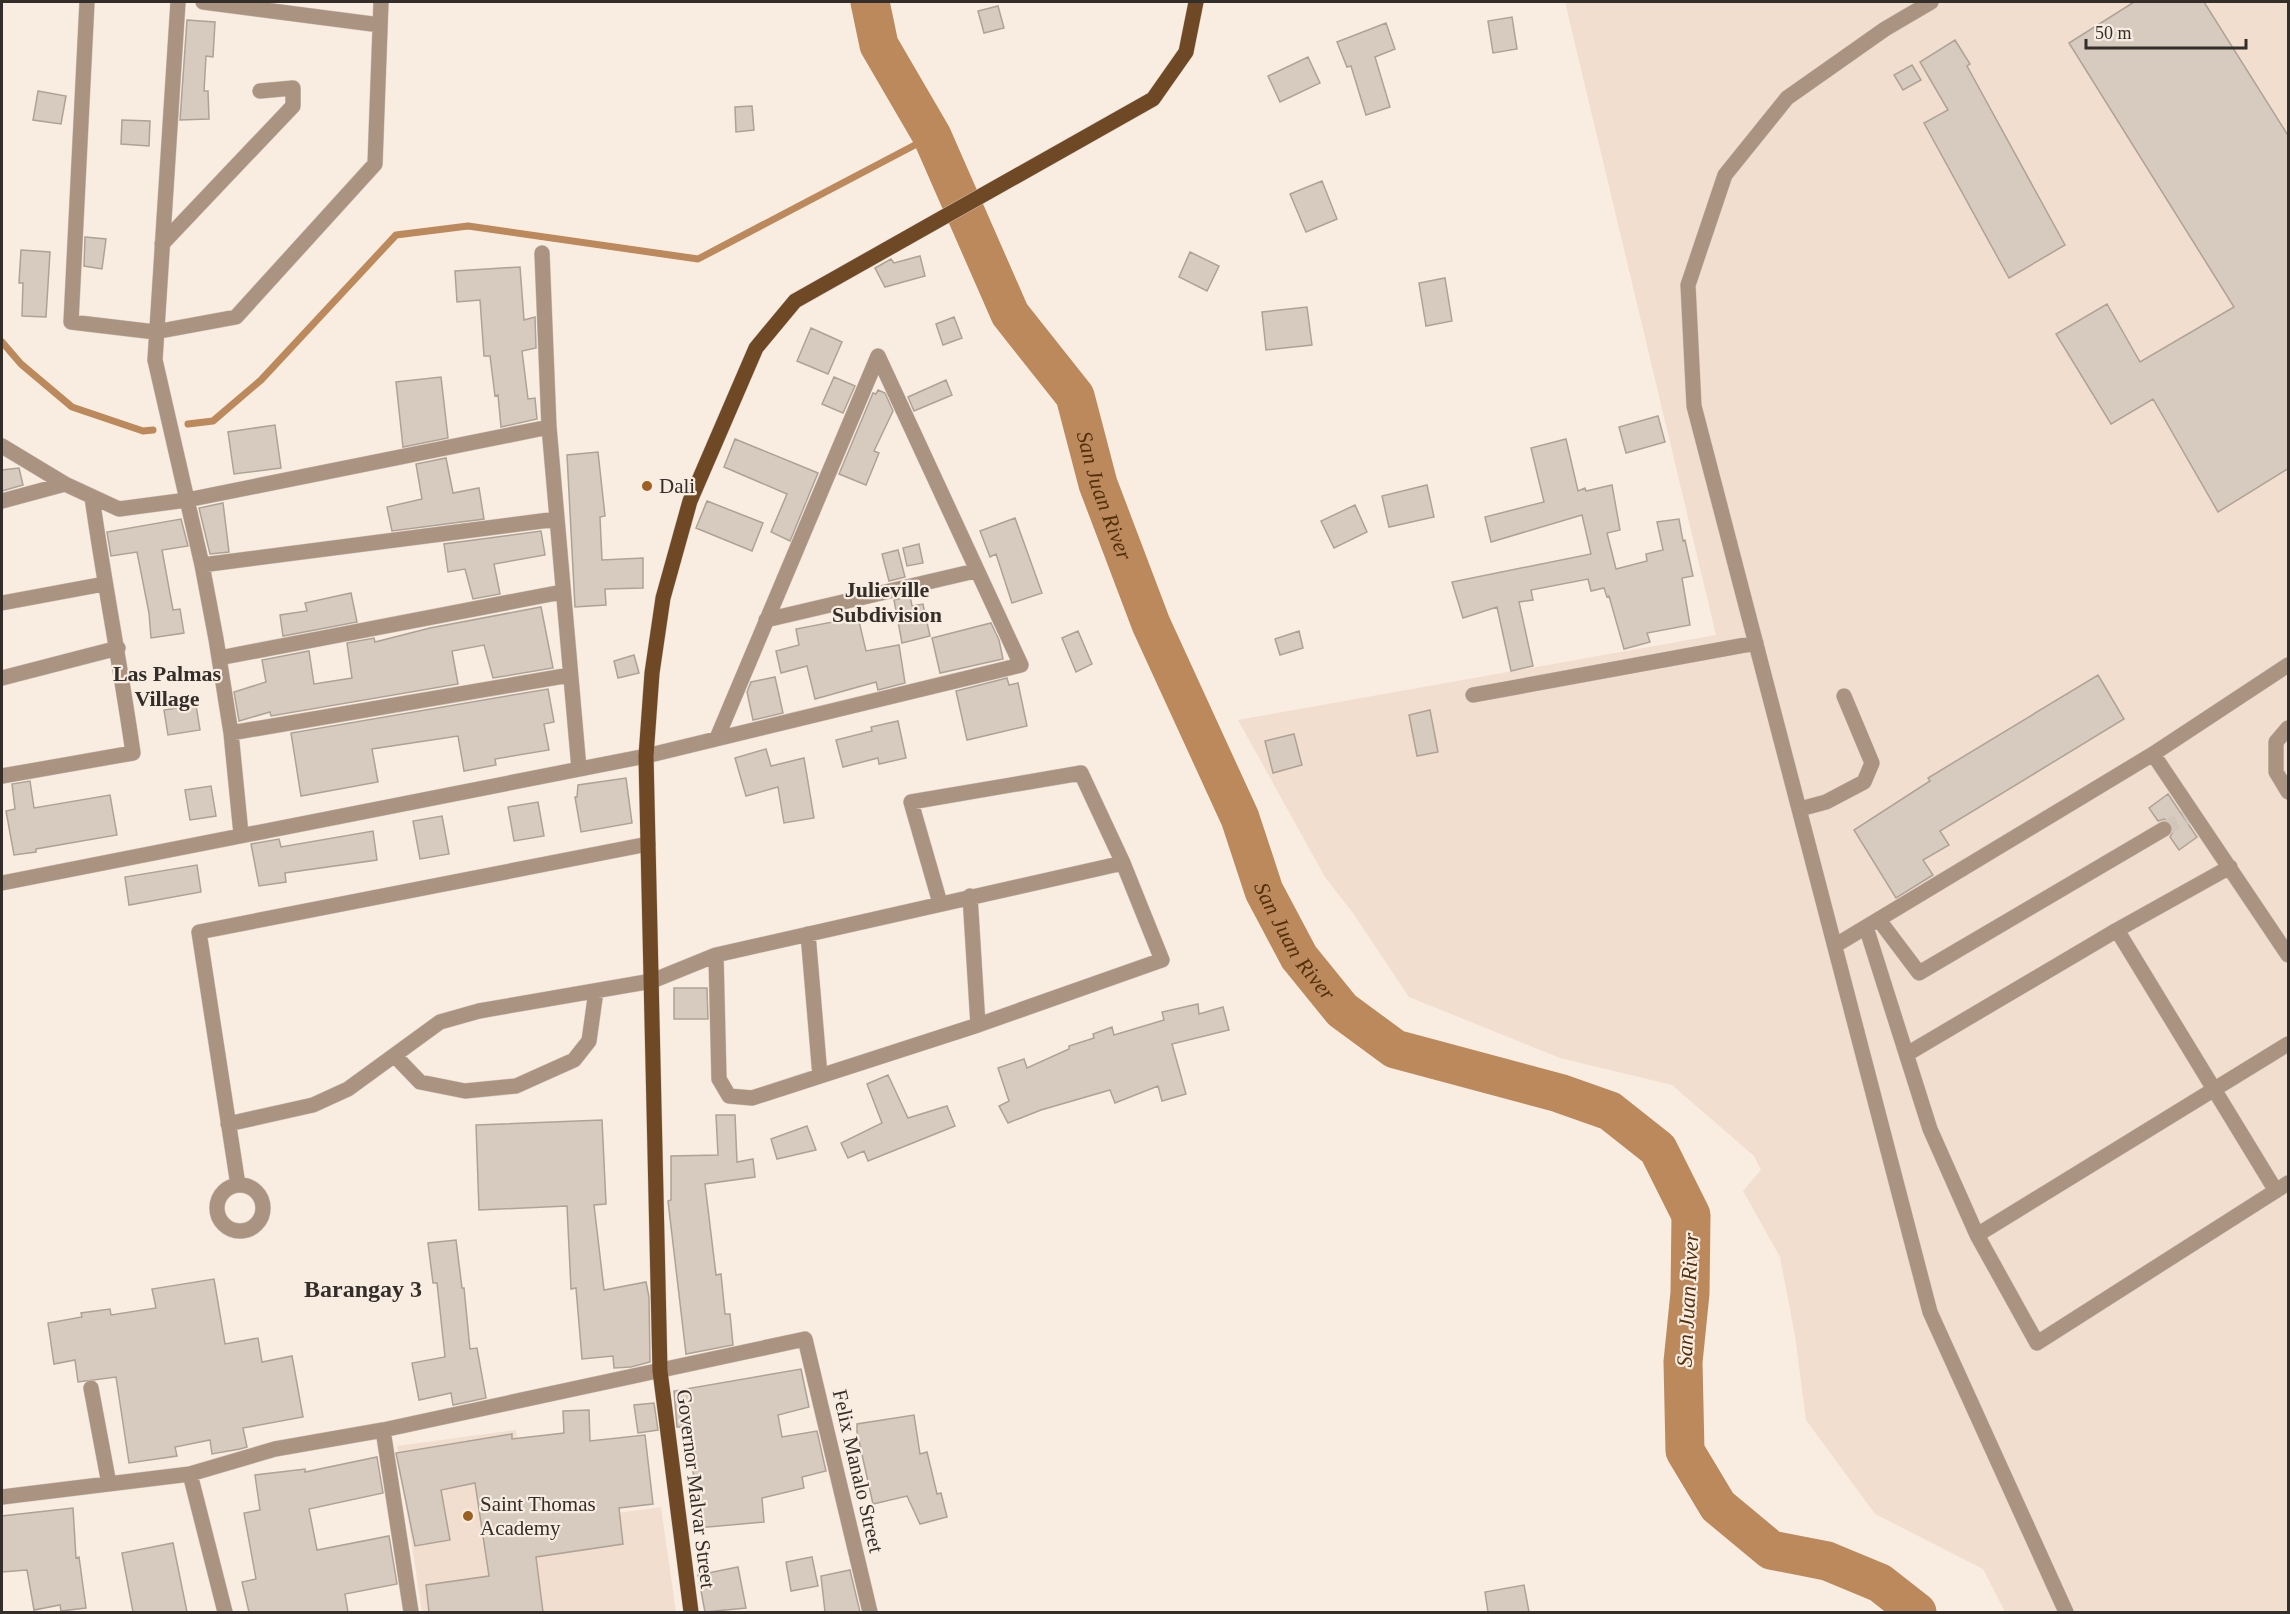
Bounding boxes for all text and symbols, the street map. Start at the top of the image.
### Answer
scale bar [2086,12,2246,50]
text: 50 m [2095,23,2132,43]
water label: San Juan River [1072,428,1138,564]
place label: Dali [659,474,695,498]
marker: Dali [640,479,654,493]
district label: Julieville Subdivision [832,577,942,627]
district label: Las Palmas Village [113,661,222,711]
water label: San Juan River [1249,879,1341,1005]
water label: San Juan River [1671,1232,1704,1368]
district label: Barangay 3 [304,1276,422,1302]
street label: Felix Manalo Street [828,1387,888,1555]
street label: Governor Malvar Street [672,1388,720,1590]
place label: Saint Thomas Academy [480,1492,596,1540]
marker: Saint Thomas Academy [461,1509,475,1523]

